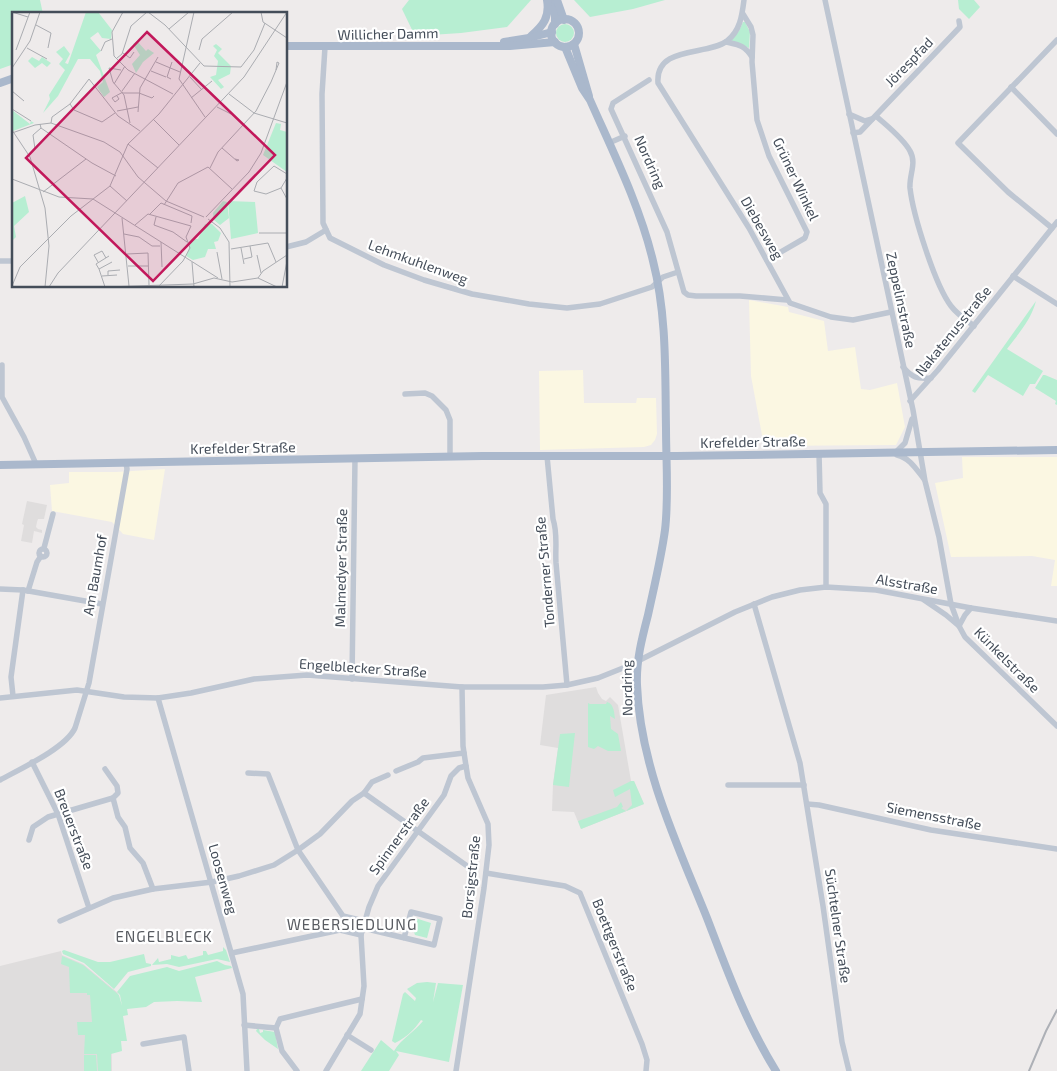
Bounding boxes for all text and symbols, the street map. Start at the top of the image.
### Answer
inset map [12,12,288,288]
street label: Willicher Damm [337,24,439,43]
street label: Jörespfad [881,33,936,90]
street label: Nordring [631,133,670,191]
street label: Grüner Winkel [770,135,823,224]
street label: Diebesweg [738,193,787,262]
street label: Lehmkuhlenweg [366,236,471,288]
street label: Zeppelinstraße [883,250,920,349]
street label: Nakatenusstraße [911,282,994,379]
street label: Krefelder Straße [700,432,806,451]
street label: Krefelder Straße [190,438,296,457]
street label: Malmedyer Straße [331,509,350,627]
street label: Tonderner Straße [531,516,558,628]
street label: Am Baumhof [79,532,110,617]
street label: Alsstraße [875,570,939,597]
street label: Künkelstraße [971,623,1044,696]
street label: Engelblecker Straße [299,655,428,680]
street label: Nordring [618,660,635,716]
street label: Breuerstraße [51,786,98,872]
street label: Spinnerstraße [365,794,432,878]
street label: Siemensstraße [885,798,983,833]
street label: Borsigstraße [458,835,483,919]
street label: Loosenweg [205,842,242,916]
street label: Süchtelner Straße [822,868,855,984]
street label: Boettgerstraße [589,896,642,994]
district label: WEBERSIEDLUNG [287,915,417,933]
district label: ENGELBLECK [115,927,213,945]

